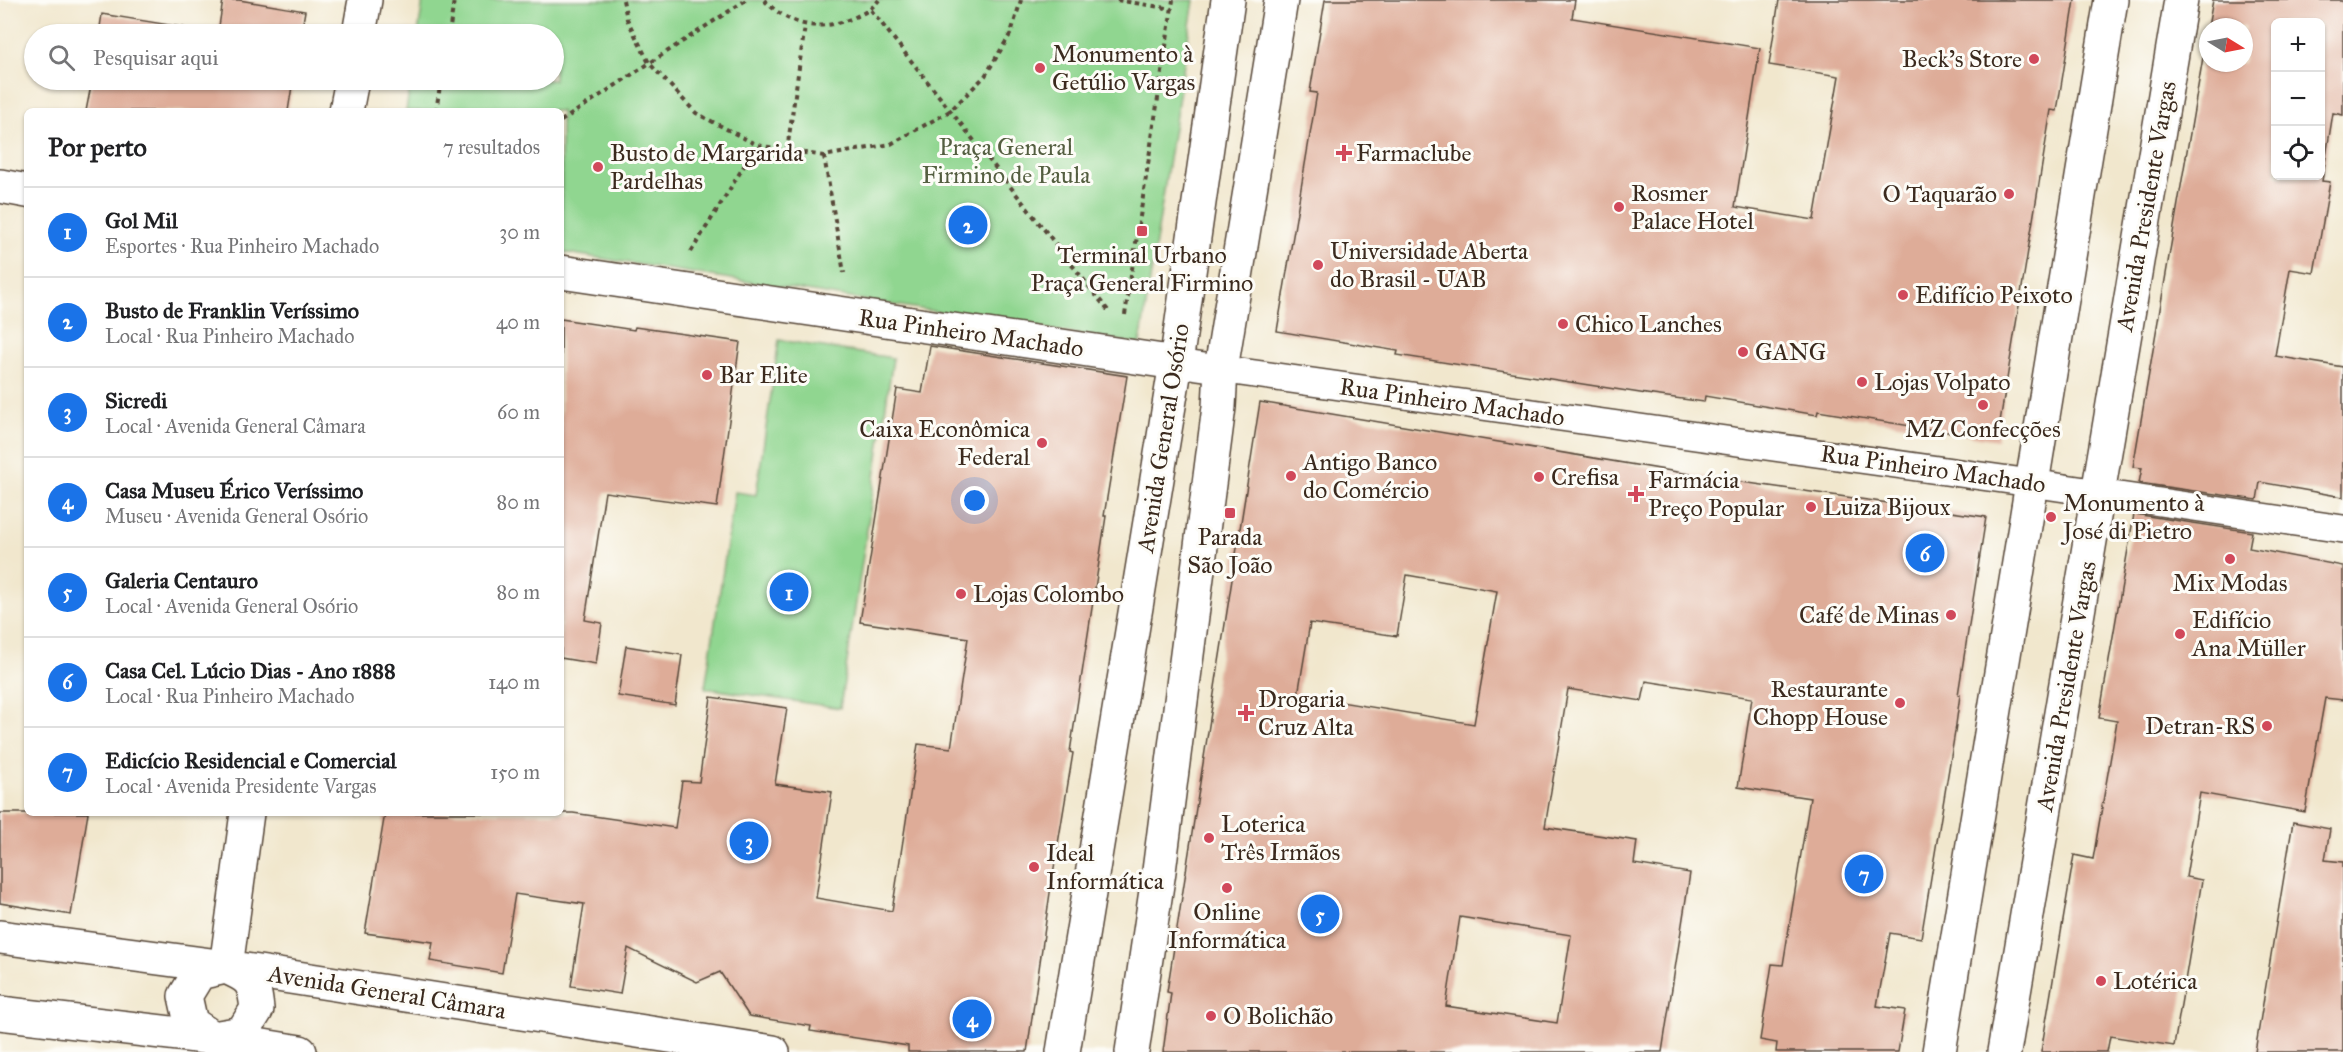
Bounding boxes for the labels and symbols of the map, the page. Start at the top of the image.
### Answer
north arrow [2199,18,2253,72]
place label: Monumento à Getúlio Vargas [1052,39,1195,97]
place label: Beck's Store [1902,44,2022,74]
marker: Beck's Store [2027,52,2041,66]
marker: Monumento à Getúlio Vargas [1033,61,1047,75]
street label: Avenida Presidente Vargas [2109,79,2183,334]
park label: Praça General Firmino de Paula [922,132,1091,190]
place label: Busto de Margarida Pardelhas [610,138,804,196]
place label: Farmaclube [1356,138,1471,168]
marker: Farmaclube [1337,146,1351,160]
marker: Busto de Margarida Pardelhas [591,160,605,174]
place label: Rosmer Palace Hotel [1631,178,1755,236]
place label: O Taquarão [1883,179,1997,209]
marker: O Taquarão [2002,187,2016,201]
marker: Rosmer Palace Hotel [1612,200,1626,214]
pin: 2 [948,202,988,248]
marker: Terminal Urbano Praça General Firmino [1135,224,1149,238]
place label: Universidade Aberta do Brasil - UAB [1330,236,1529,294]
place label: Terminal Urbano Praça General Firmino [1031,240,1253,298]
marker: Universidade Aberta do Brasil - UAB [1311,258,1325,272]
place label: Edifício Peixoto [1915,280,2073,310]
marker: Edifício Peixoto [1896,288,1910,302]
street label: Rua Pinheiro Machado [856,302,1086,364]
place label: Chico Lanches [1575,309,1722,339]
marker: Chico Lanches [1556,317,1570,331]
street label: Avenida General Osório [1130,321,1196,556]
place label: GANG [1755,337,1826,367]
marker: GANG [1736,345,1750,359]
place label: Bar Elite [719,360,808,390]
place label: Lojas Volpato [1874,367,2011,397]
marker: Bar Elite [700,368,714,382]
street label: Rua Pinheiro Machado [1337,371,1567,433]
marker: Lojas Volpato [1855,375,1869,389]
marker: MZ Confecções [1976,398,1990,412]
place label: Caixa Econômica Federal [859,414,1031,472]
place label: MZ Confecções [1905,414,2061,444]
marker: Caixa Econômica Federal [1035,436,1049,450]
street label: Rua Pinheiro Machado [1818,438,2048,500]
place label: Antigo Banco do Comércio [1302,447,1437,505]
place label: Crefisa [1551,462,1620,492]
place label: Farmácia Preço Popular [1648,465,1784,523]
marker: Antigo Banco do Comércio [1284,469,1298,483]
marker: Crefisa [1532,470,1546,484]
your location [960,486,989,515]
marker: Farmácia Preço Popular [1629,487,1643,501]
place label: Monumento à José di Pietro [2060,488,2205,546]
place label: Luiza Bijoux [1823,492,1951,522]
marker: Luiza Bijoux [1804,500,1818,514]
marker: Parada São João [1223,506,1237,520]
marker: Monumento à José di Pietro [2044,510,2058,524]
place label: Parada São João [1187,522,1273,580]
pin: 6 [1906,530,1944,576]
marker: Mix Modas [2223,552,2237,566]
street label: Avenida Presidente Vargas [2029,559,2103,814]
place label: Mix Modas [2173,568,2287,598]
pin: 1 [770,570,808,614]
place label: Lojas Colombo [973,579,1124,609]
marker: Lojas Colombo [954,587,968,601]
place label: Café de Minas [1799,600,1939,630]
place label: Edifício Ana Müller [2191,605,2306,663]
marker: Café de Minas [1944,608,1958,622]
marker: Edifício Ana Müller [2173,627,2187,641]
place label: Restaurante Chopp House [1753,674,1888,732]
place label: Drogaria Cruz Alta [1258,684,1355,742]
marker: Restaurante Chopp House [1893,696,1907,710]
marker: Drogaria Cruz Alta [1239,706,1253,720]
place label: Detran-RS [2145,711,2255,741]
marker: Detran-RS [2260,719,2274,733]
place label: Loterica Três Irmãos [1221,809,1340,867]
pin: 3 [730,818,768,864]
marker: Loterica Três Irmãos [1202,831,1216,845]
place label: Ideal Informática [1046,838,1165,896]
pin: 7 [1844,852,1884,896]
marker: Ideal Informática [1027,860,1041,874]
marker: Online Informática [1220,881,1234,895]
pin: 5 [1300,892,1340,936]
place label: Online Informática [1168,897,1287,955]
street label: Avenida General Câmara [265,958,509,1026]
place label: Lotérica [2113,966,2198,996]
marker: Lotérica [2094,974,2108,988]
pin: 4 [952,996,992,1042]
place label: O Bolichão [1223,1001,1333,1031]
marker: O Bolichão [1204,1009,1218,1023]

